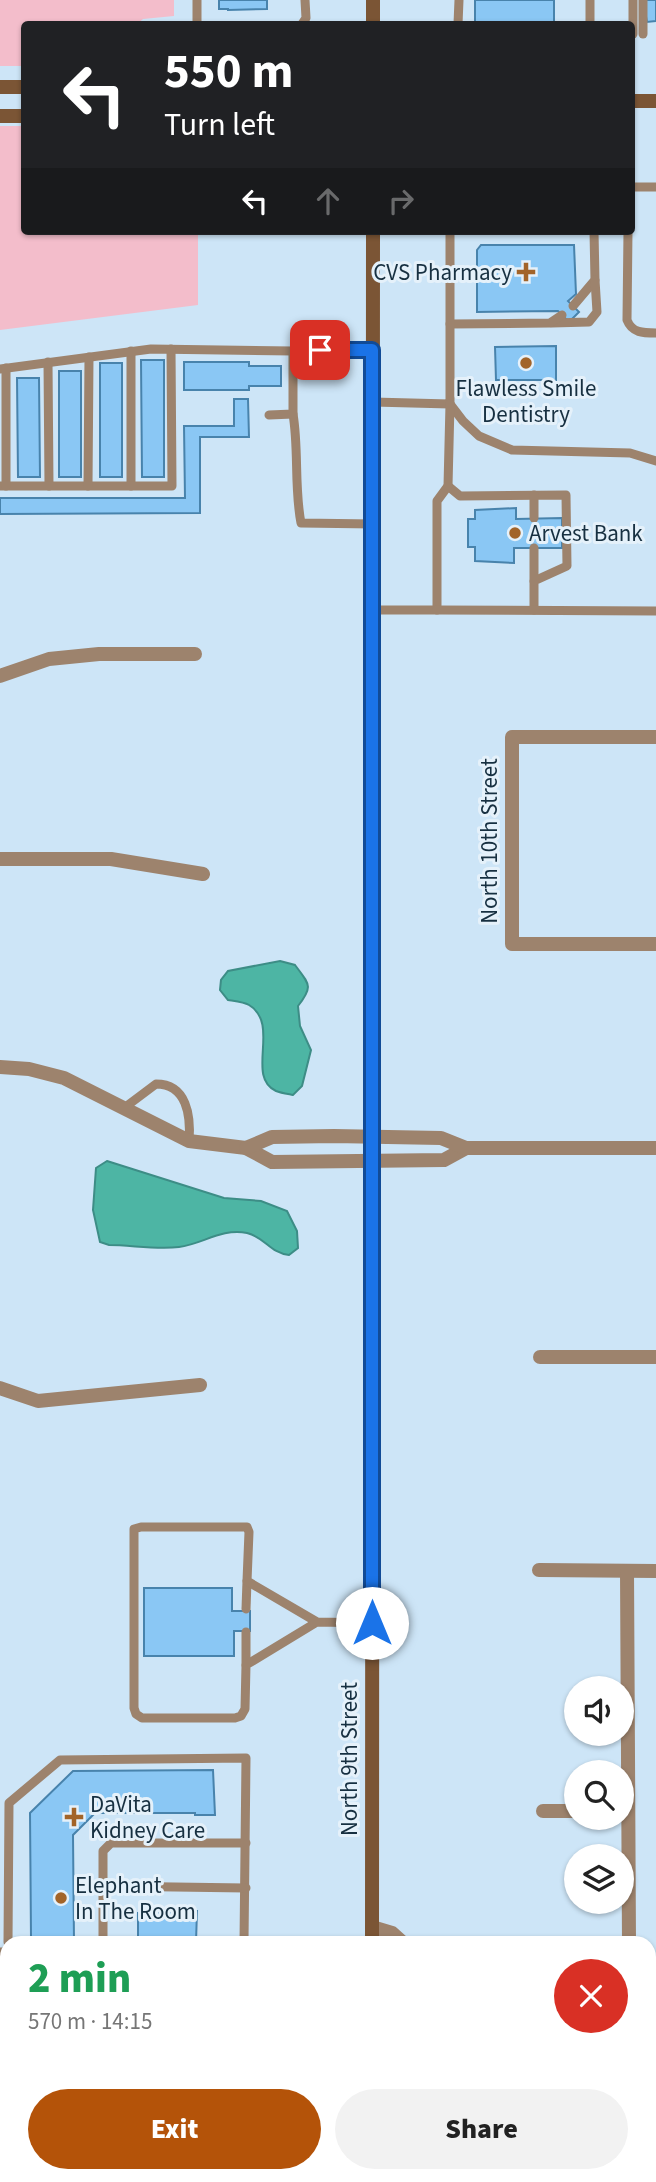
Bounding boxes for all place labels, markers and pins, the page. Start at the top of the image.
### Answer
place label: CVS Pharmacy [373,256,512,289]
marker: CVS Pharmacy [518,264,534,280]
pin [290,320,350,380]
marker: Flawless Smile Dentistry [518,355,534,371]
place label: Flawless Smile Dentistry [456,372,596,431]
place label: Arvest Bank [529,517,643,550]
marker: Arvest Bank [507,525,523,541]
place label: DaVita Kidney Care [90,1788,205,1847]
marker: DaVita Kidney Care [64,1807,84,1827]
place label: Elephant In The Room [75,1869,196,1928]
marker: Elephant In The Room [53,1890,69,1906]

